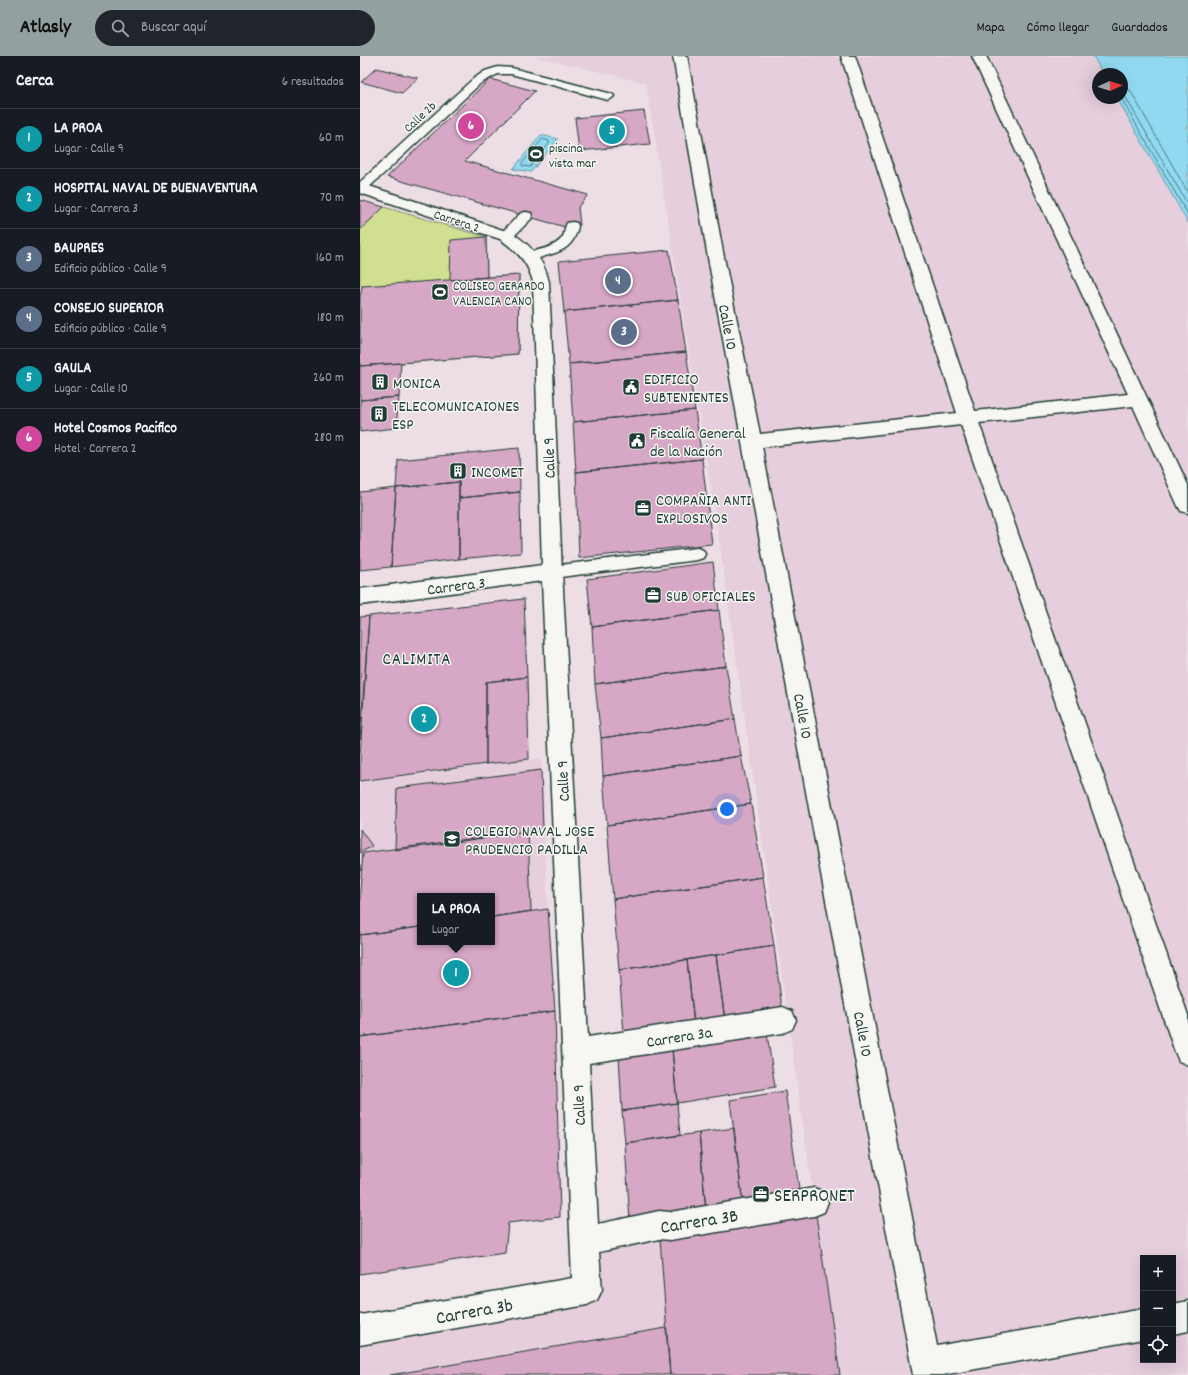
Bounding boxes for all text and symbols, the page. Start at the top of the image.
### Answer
search box [95,10,375,46]
text: Atlasly [20,15,71,42]
icon: search [109,17,131,39]
text: Buscar aquí [141,17,206,39]
text: Mapa [977,18,1004,38]
text: Cómo llegar [1026,18,1089,38]
text: Guardados [1111,18,1168,38]
north arrow [1092,68,1128,104]
text: Cerca [16,70,53,94]
text: 6 resultados [282,73,344,92]
street label: Calle 2b [400,97,442,138]
pin: 6 [458,111,484,141]
pin: 5 [599,116,625,146]
text: LA PROA [54,118,103,140]
text: 1 [28,129,30,148]
text: 60 m [319,129,344,148]
text: Lugar · Calle 9 [54,140,124,159]
place label: piscina vista mar [549,140,596,174]
sports icon: piscina vista mar [526,144,546,164]
text: HOSPITAL NAVAL DE BUENAVENTURA [54,178,258,200]
text: 2 [26,189,32,208]
text: 70 m [320,189,344,208]
text: Lugar · Carrera 3 [54,200,138,219]
street label: Carrera 2 [431,206,482,239]
text: BAUPRES [54,238,104,260]
text: 3 [26,249,32,268]
text: 160 m [316,249,344,268]
text: Edificio público · Calle 9 [54,260,167,279]
pin: 4 [605,266,631,296]
place label: COLISEO GERARDO VALENCIA CANO [453,278,545,312]
sports icon: COLISEO GERARDO VALENCIA CANO [430,282,450,302]
text: CONSEJO SUPERIOR [54,298,164,320]
street label: Calle 10 [711,303,742,352]
text: 4 [26,309,32,328]
text: 180 m [317,309,344,328]
pin: 3 [611,317,637,347]
text: Edificio público · Calle 9 [54,320,167,339]
text: GAULA [54,358,91,380]
text: 5 [26,369,32,388]
text: 260 m [313,369,344,388]
place label: EDIFICIO SUBTENIENTES [644,369,729,410]
building icon: MONICA [370,372,390,392]
place label: MONICA [393,373,441,396]
public building icon: EDIFICIO SUBTENIENTES [621,377,641,397]
text: Lugar · Calle 10 [54,380,128,399]
place label: TELECOMUNICAIONES ESP [392,396,520,437]
building icon: TELECOMUNICAIONES ESP [369,404,389,424]
text: Hotel Cosmos Pacifico [54,418,177,440]
place label: Fiscalía General de la Nación [650,423,746,464]
text: 6 [26,429,32,448]
text: 280 m [314,429,344,448]
public building icon: Fiscalía General de la Nación [627,431,647,451]
street label: Calle 9 [538,437,563,479]
text: Hotel · Carrera 2 [54,440,136,459]
building icon: INCOMET [448,461,468,481]
place label: INCOMET [471,462,525,485]
place label: COMPAÑIA ANTI EXPLOSIVOS [656,490,751,531]
office icon: COMPAÑIA ANTI EXPLOSIVOS [633,498,653,518]
street label: Carrera 3 [426,573,487,602]
office icon: SUB OFICIALES [643,585,663,605]
place label: SUB OFICIALES [666,586,756,609]
district label: CALIMITA [382,649,452,673]
street label: Calle 10 [786,692,817,741]
pin: 2 [411,704,437,734]
street label: Calle 9 [552,760,577,802]
your location [717,799,737,819]
place label: COLEGIO NAVAL JOSE PRUDENCIO PADILLA [465,821,595,862]
school or university icon: COLEGIO NAVAL JOSE PRUDENCIO PADILLA [442,829,462,849]
popup [417,893,495,945]
text: LA PROA [432,899,480,921]
text: Lugar [432,921,459,940]
pin: 1 [443,958,469,988]
street label: Calle 10 [846,1010,877,1059]
street label: Carrera 3a [645,1022,714,1055]
street label: Calle 9 [568,1084,593,1126]
office icon: SERPRONET [751,1184,771,1204]
place label: SERPRONET [774,1184,855,1211]
street label: Carrera 3B [659,1204,740,1243]
map controls [1140,1255,1176,1363]
button: + [1140,1255,1176,1291]
button: − [1140,1291,1176,1327]
street label: Carrera 3b [434,1293,515,1333]
button: locate [1140,1327,1176,1363]

